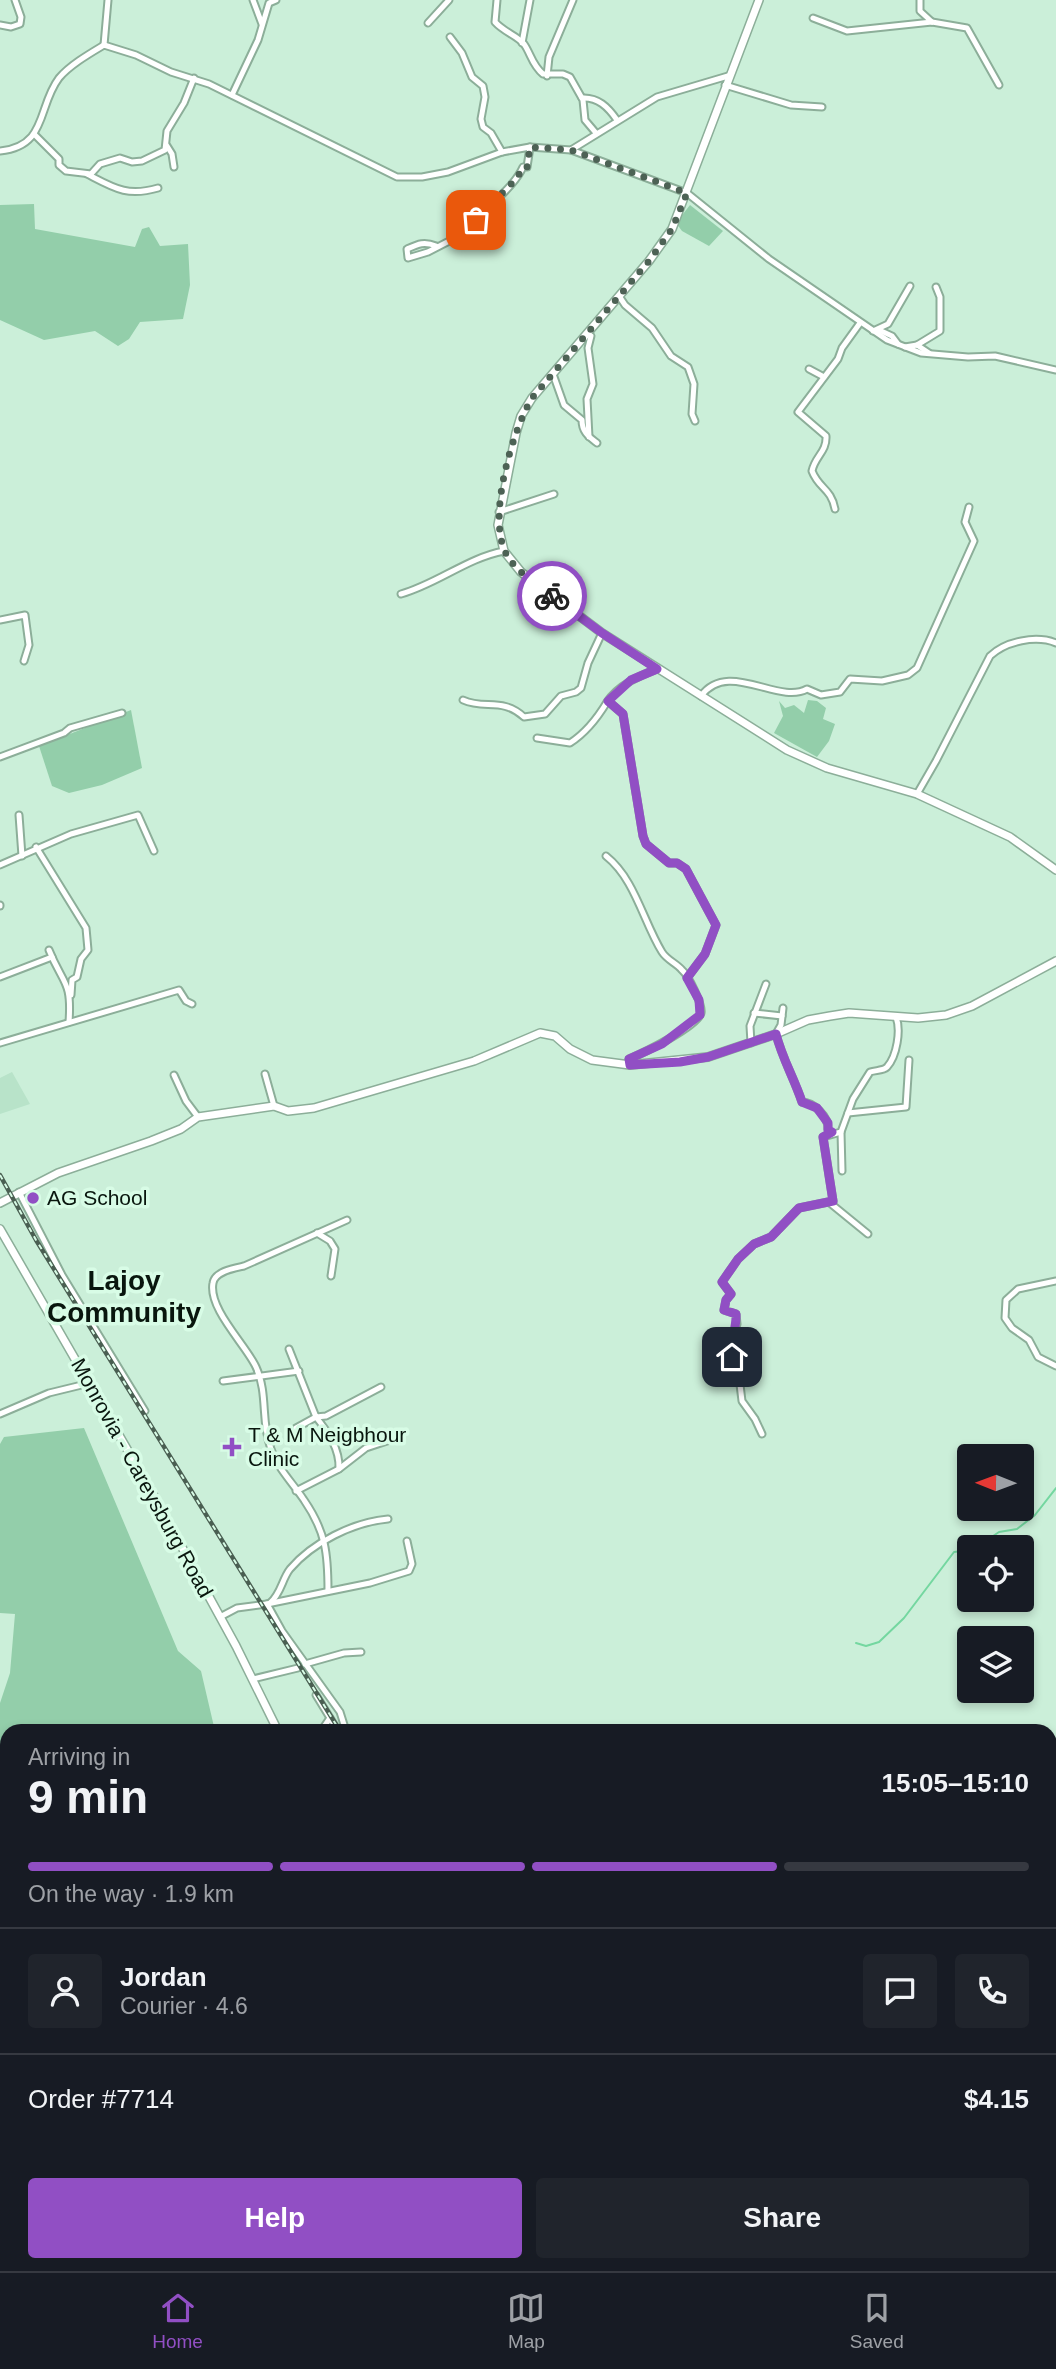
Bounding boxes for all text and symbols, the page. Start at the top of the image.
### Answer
pin [446,190,506,250]
icon: bag [457,201,495,239]
courier [517,561,587,631]
icon: bike [533,577,571,615]
place label: AG School [47,1186,147,1209]
marker: AG School [25,1190,41,1206]
district label: Lajoy Community [47,1265,201,1328]
pin [702,1327,762,1387]
icon: home [713,1338,751,1376]
street label: Monrovia - Careysburg Road [67,1354,218,1601]
place label: T & M Neigbhour Clinic [248,1423,406,1470]
marker: T & M Neigbhour Clinic [222,1437,242,1457]
north arrow [957,1444,1034,1521]
map controls [957,1444,1034,1703]
button: locate [957,1535,1034,1612]
button: layers [957,1626,1034,1703]
text: Arriving in [28,1744,130,1770]
text: 15:05–15:10 [882,1768,1029,1798]
text: 9 min [28,1771,148,1823]
text: On the way · 1.9 km [28,1881,234,1907]
button: person [28,1954,102,2028]
button: chat [863,1954,937,2028]
button: phone [955,1954,1029,2028]
text: Jordan [120,1962,207,1992]
text: Courier · 4.6 [120,1993,248,2019]
text: Order #7714 [28,2084,174,2114]
text: $4.15 [964,2084,1029,2114]
button: Help [28,2178,522,2258]
button: Share [536,2178,1029,2258]
tab: Home [152,2289,203,2353]
tab: Map [507,2289,545,2353]
tab: Saved [850,2289,904,2353]

